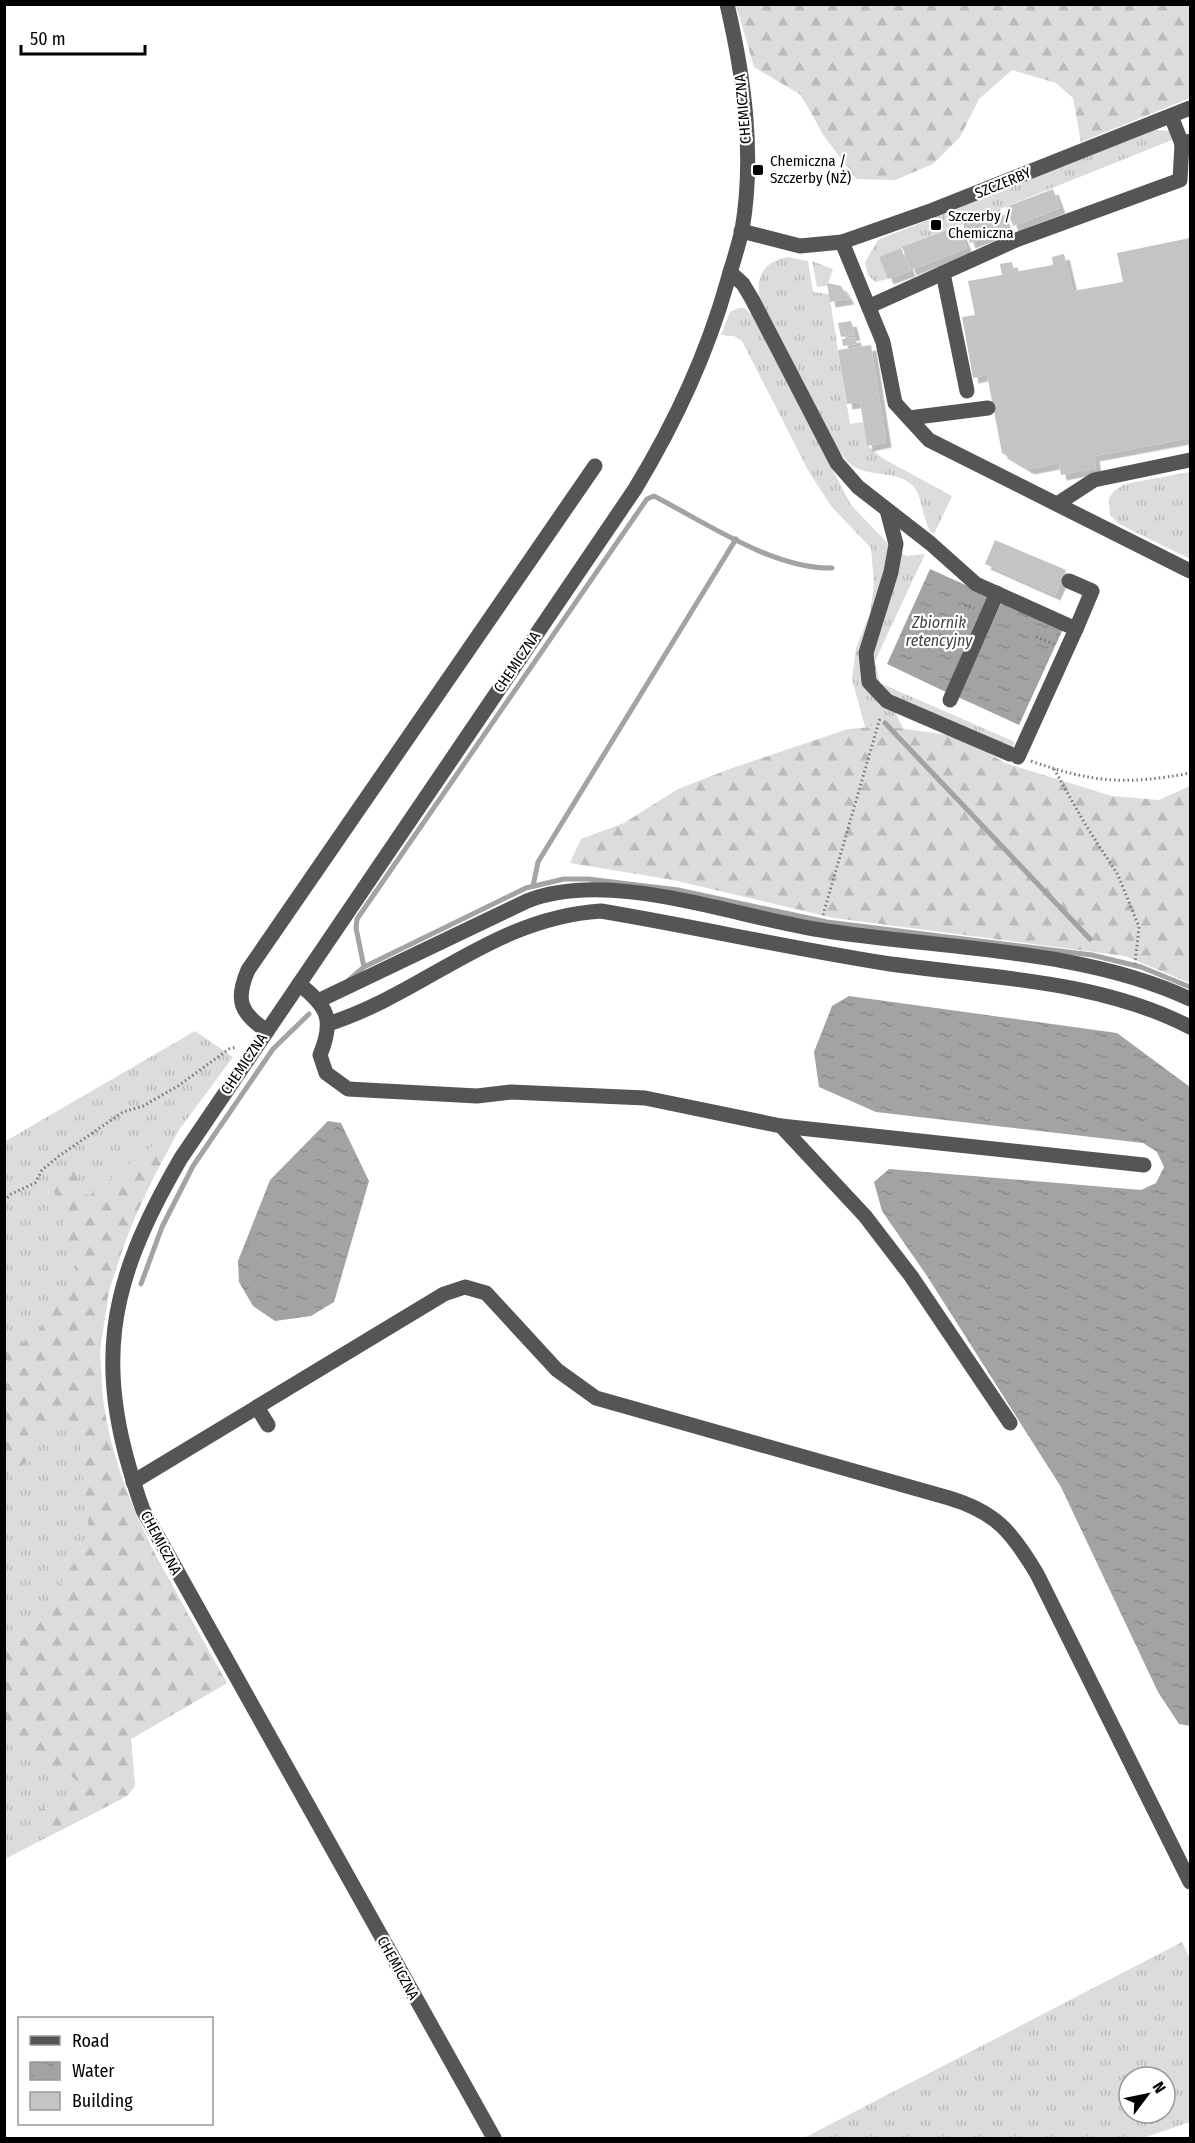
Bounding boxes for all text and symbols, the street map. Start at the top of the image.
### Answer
scale bar [21,18,146,56]
text: 50 m [30,28,66,50]
street label: CHEMICZNA [731,73,755,145]
place label: Chemiczna / Szczerby (NŻ) [770,152,851,187]
marker: Chemiczna / Szczerby (NŻ) [751,163,765,177]
street label: SZCZERBY [972,163,1034,202]
place label: Szczerby / Chemiczna [948,207,1014,242]
marker: Szczerby / Chemiczna [929,218,943,232]
water label: Zbiornik retencyjny [906,613,973,650]
street label: CHEMICZNA [490,628,544,696]
street label: CHEMICZNA [217,1030,271,1098]
street label: CHEMICZNA [137,1508,185,1578]
street label: CHEMICZNA [373,1933,423,2003]
legend [18,2017,213,2125]
text: Road [72,2030,109,2052]
text: Water [72,2060,115,2082]
north arrow [1117,2065,1177,2125]
text: N [1149,2078,1170,2096]
text: Building [72,2090,133,2112]

